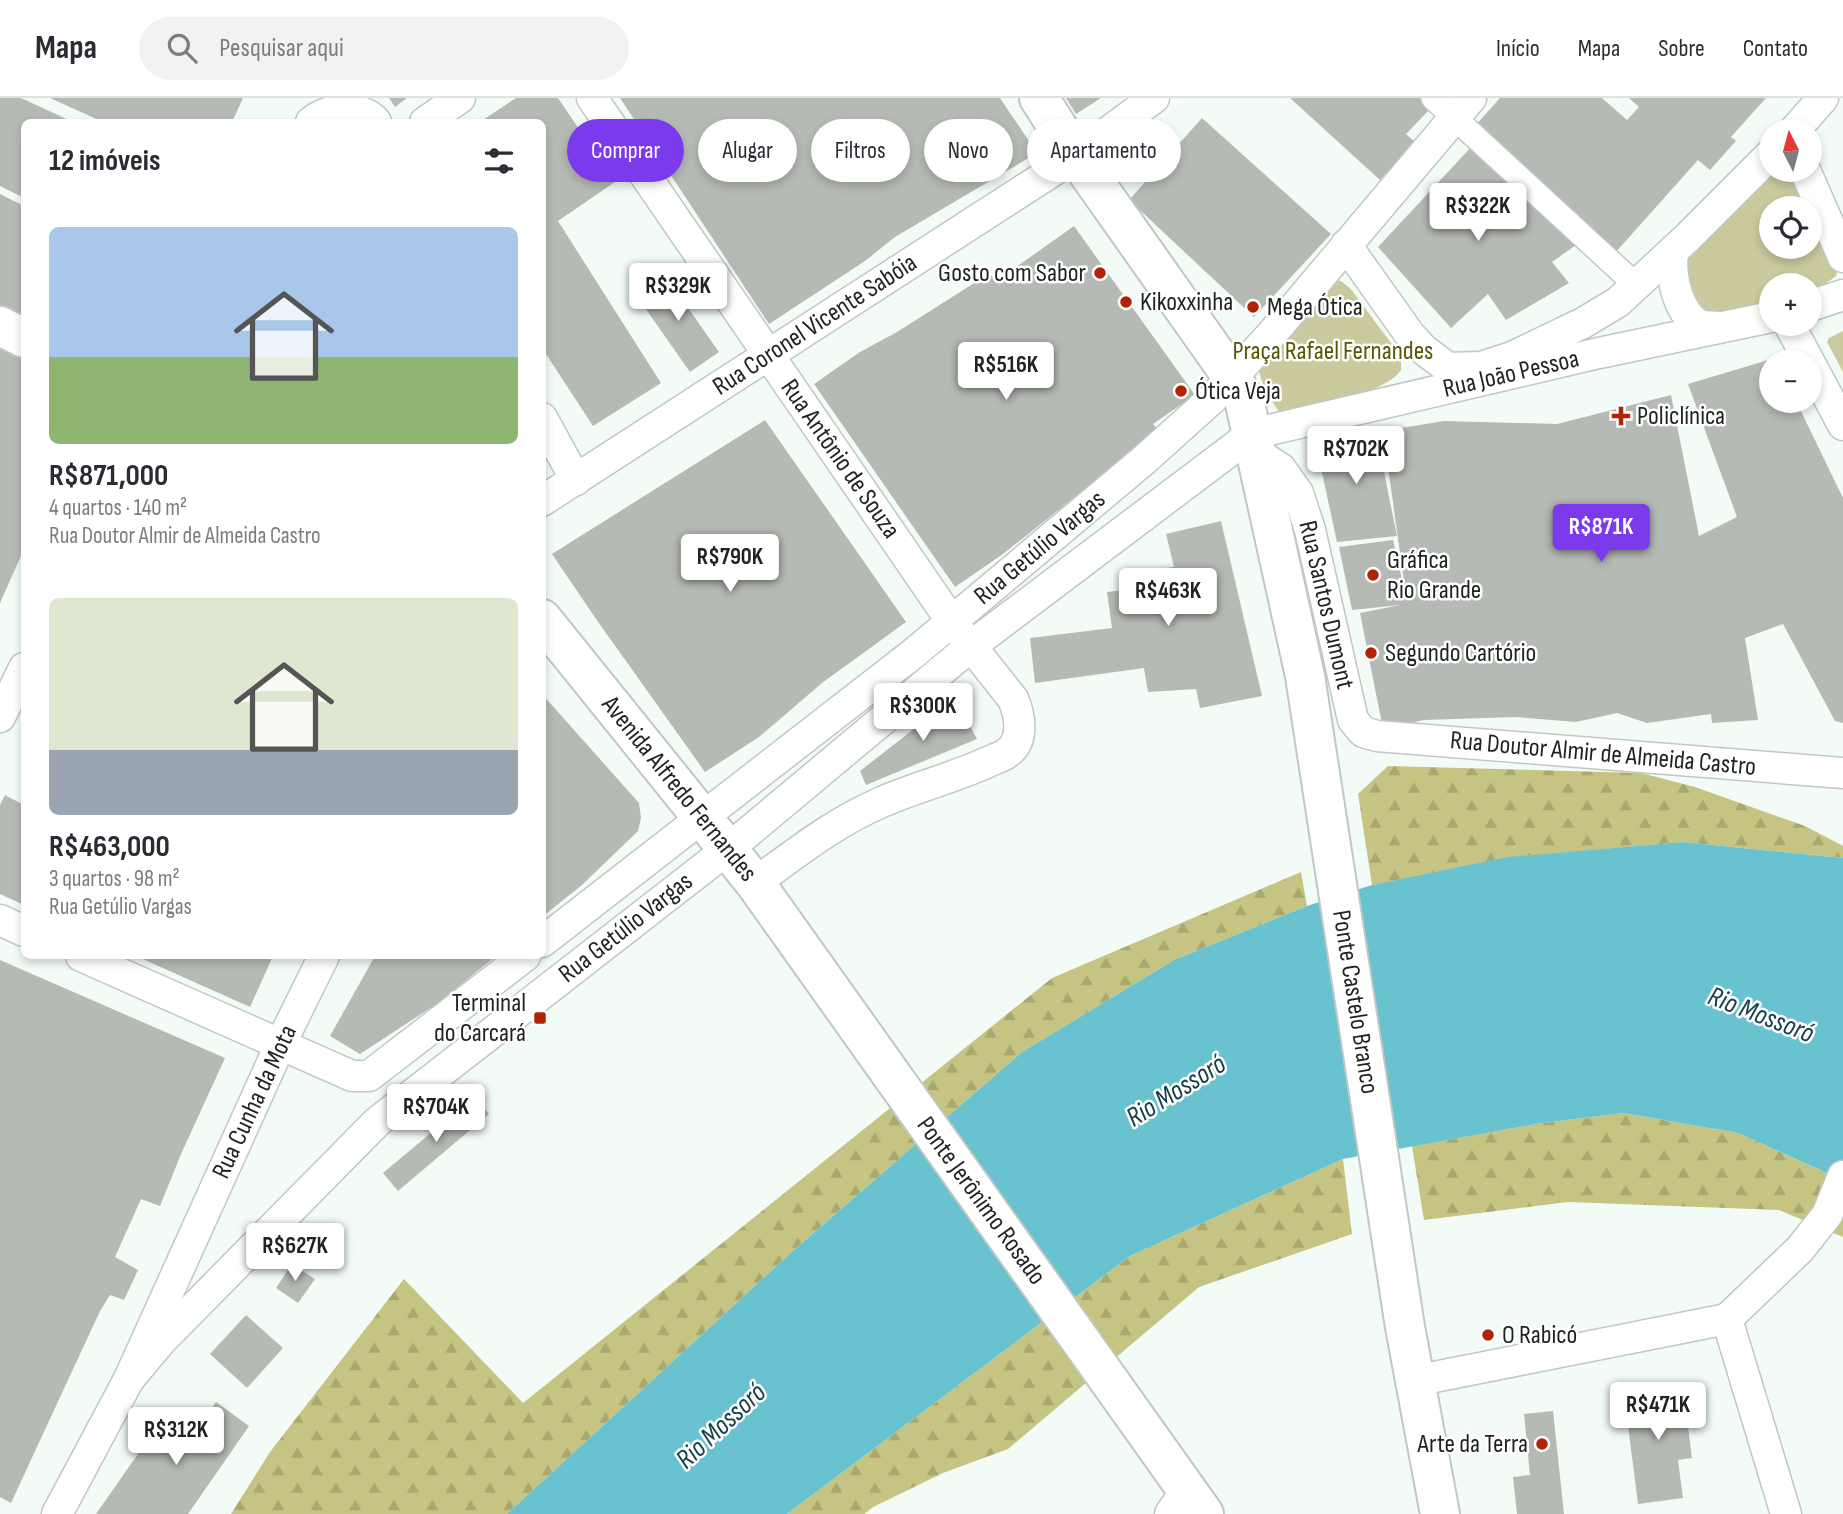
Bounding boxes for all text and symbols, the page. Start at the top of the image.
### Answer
search box [139,17,629,80]
text: Mapa [35,28,97,68]
icon: search [163,29,201,67]
text: Pesquisar aqui [219,33,344,64]
text: Início [1496,34,1540,63]
text: Mapa [1578,34,1620,63]
text: Sobre [1658,34,1705,63]
text: Contato [1743,34,1808,63]
chip: Comprar [567,119,684,182]
chip: Alugar [698,119,797,182]
chip: Filtros [811,119,910,182]
chip: Novo [924,119,1013,182]
chip: Apartamento [1027,119,1181,182]
north arrow [1759,119,1822,182]
map controls [1759,119,1822,413]
icon: filters [480,142,518,180]
text: 12 imóveis [49,143,160,179]
pin: R$322K [1421,184,1535,243]
text: R$322K [1446,192,1510,220]
button: locate [1759,196,1822,259]
street label: Rua Coronel Vicente Sabóia [707,247,923,403]
place label: Gosto com Sabor [938,258,1087,289]
pin: R$329K [621,264,735,323]
marker: Gosto com Sabor [1092,265,1108,281]
text: R$329K [645,272,711,300]
icon: home [221,273,347,399]
button: + [1759,273,1822,336]
place label: Kikoxxinha [1140,287,1233,318]
place label: Mega Ótica [1267,292,1363,323]
marker: Kikoxxinha [1118,294,1134,310]
marker: Mega Ótica [1245,299,1261,315]
park label: Praça Rafael Fernandes [1233,336,1433,367]
pin: R$516K [949,342,1063,402]
street label: Rua João Pessoa [1440,343,1582,405]
button: − [1759,350,1822,413]
text: R$516K [974,351,1038,379]
street label: Rua Antônio de Souza [774,374,906,544]
place label: Ótica Veja [1195,376,1281,407]
marker: Ótica Veja [1173,383,1189,399]
place label: Policlínica [1637,401,1725,432]
marker: Policlínica [1611,406,1631,426]
pin: R$702K [1299,426,1413,486]
text: R$702K [1323,435,1389,463]
text: R$871,000 [49,458,168,494]
street label: Rua Getúlio Vargas [968,484,1112,612]
text: 4 quartos · 140 m² [49,494,187,522]
pin: R$871K [1544,504,1658,564]
text: R$871K [1569,513,1633,541]
street label: Rua Santos Dumont [1292,518,1360,692]
text: Rua Doutor Almir de Almeida Castro [49,522,321,550]
pin: R$790K [673,534,787,594]
text: R$790K [697,543,763,571]
place label: Gráfica Rio Grande [1387,545,1481,606]
marker: Gráfica Rio Grande [1365,567,1381,583]
pin: R$463K [1111,568,1225,628]
text: R$463K [1135,577,1201,605]
place label: Segundo Cartório [1385,638,1536,669]
icon: home [221,644,347,770]
marker: Segundo Cartório [1363,645,1379,661]
pin: R$300K [866,684,980,743]
street label: Avenida Alfredo Fernandes [594,689,763,888]
text: R$300K [890,692,956,720]
street label: Rua Doutor Almir de Almeida Castro [1449,725,1757,783]
text: R$463,000 [49,829,170,865]
text: 3 quartos · 98 m² [49,865,180,893]
street label: Rua Getúlio Vargas [553,866,699,990]
text: Rua Getúlio Vargas [49,893,192,921]
street label: Ponte Castelo Branco [1325,908,1385,1096]
water label: Rio Mossoró [1703,980,1819,1051]
place label: Terminal do Carcará [434,988,526,1049]
marker: Terminal do Carcará [532,1010,548,1026]
street label: Rua Cunha da Mota [206,1020,304,1184]
water label: Rio Mossoró [1120,1047,1232,1134]
pin: R$704K [379,1084,493,1144]
text: R$704K [403,1093,469,1121]
street label: Ponte Jerônimo Rosado [910,1111,1052,1291]
pin: R$627K [238,1224,352,1283]
text: R$627K [262,1232,328,1260]
place label: O Rabicó [1502,1320,1577,1351]
marker: O Rabicó [1480,1327,1496,1343]
water label: Rio Mossoró [669,1376,773,1476]
pin: R$471K [1601,1382,1715,1442]
text: R$471K [1626,1391,1690,1419]
pin: R$312K [119,1408,233,1467]
text: R$312K [144,1416,208,1444]
place label: Arte da Terra [1416,1429,1528,1460]
marker: Arte da Terra [1534,1436,1550,1452]

